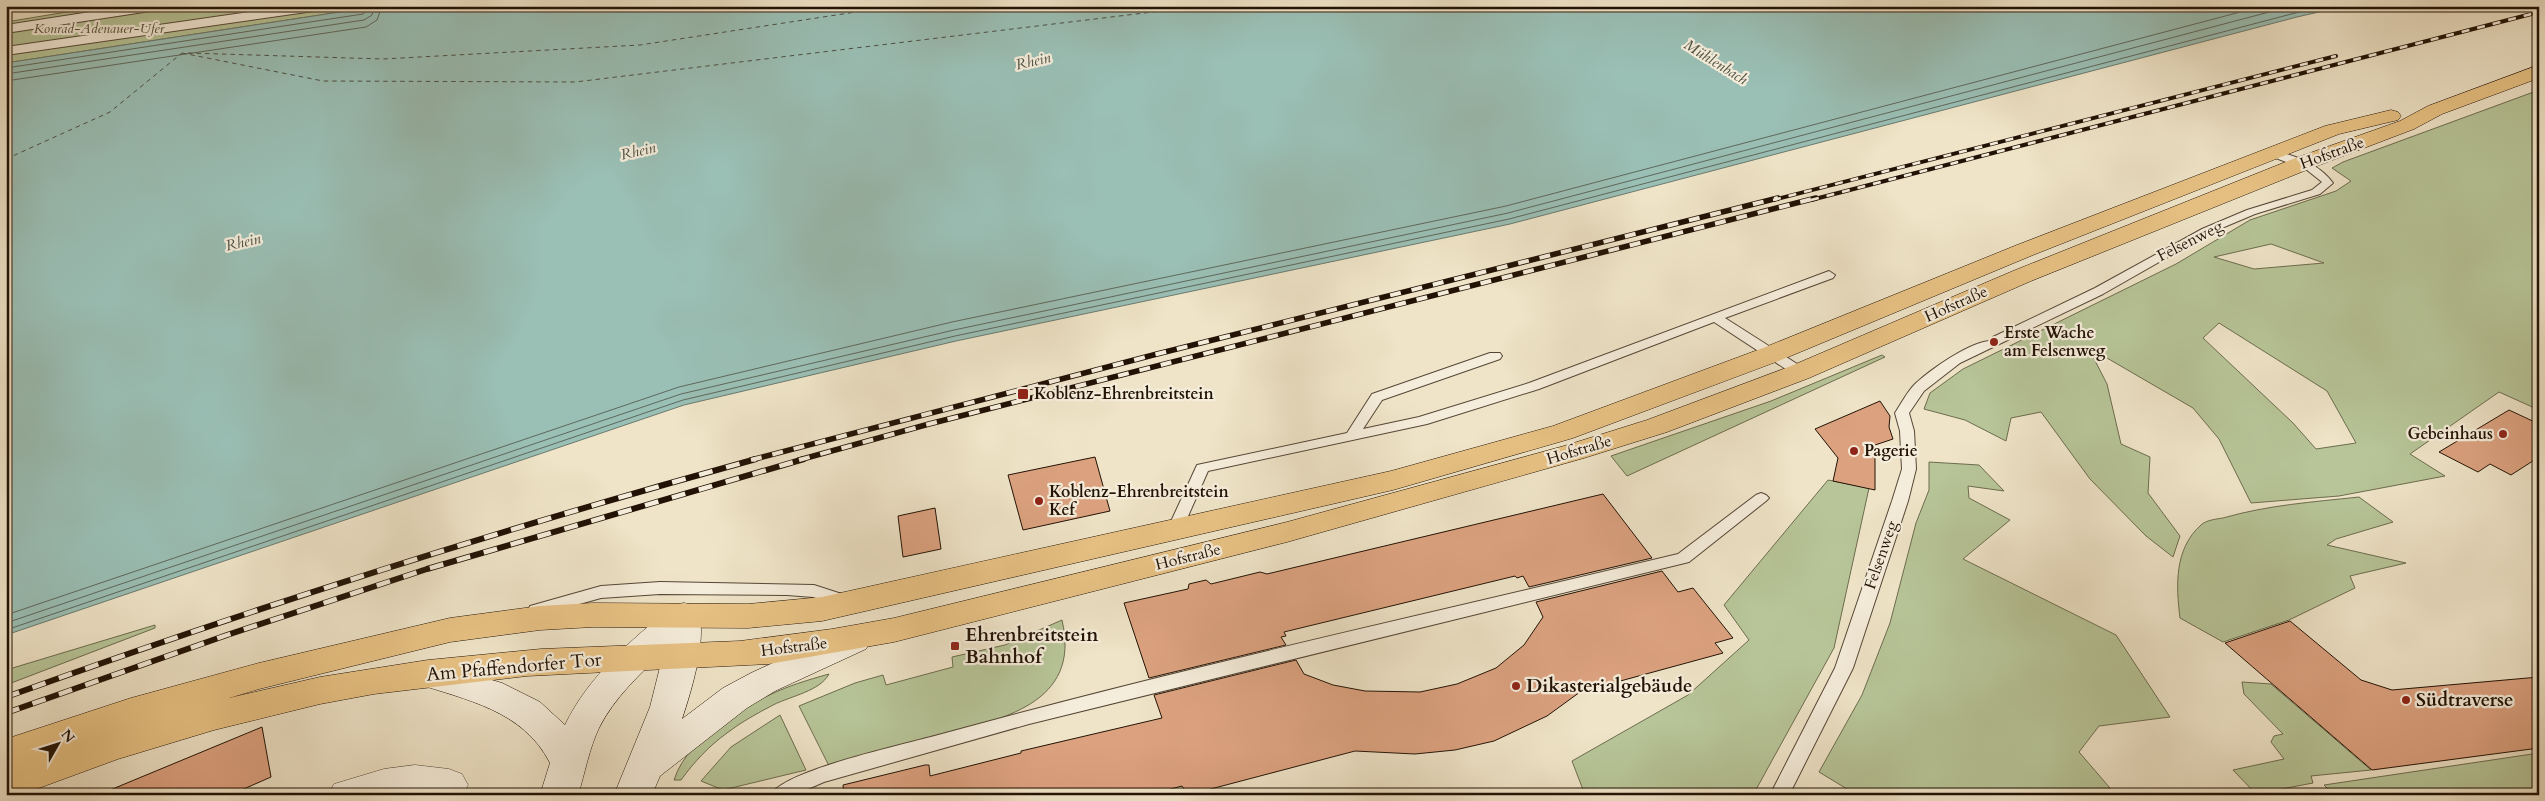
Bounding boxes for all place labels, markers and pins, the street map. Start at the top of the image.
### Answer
place label: Erste Wache am Felsenweg [2004,322,2106,362]
marker: Erste Wache am Felsenweg [1988,336,2000,348]
place label: Koblenz-Ehrenbreitstein [1034,383,1214,405]
marker: Koblenz-Ehrenbreitstein [1016,387,1030,401]
place label: Gebeinhaus [2407,423,2493,445]
marker: Gebeinhaus [2497,428,2509,440]
place label: Pagerie [1864,440,1918,462]
marker: Pagerie [1848,445,1860,457]
place label: Koblenz-Ehrenbreitstein Kef [1049,481,1229,521]
marker: Koblenz-Ehrenbreitstein Kef [1033,495,1045,507]
place label: Ehrenbreitstein Bahnhof [965,622,1099,670]
marker: Ehrenbreitstein Bahnhof [949,640,961,652]
place label: Dikasterialgebäude [1526,673,1692,699]
marker: Dikasterialgebäude [1510,680,1522,692]
place label: Südtraverse [2416,687,2514,713]
marker: Südtraverse [2400,694,2412,706]

